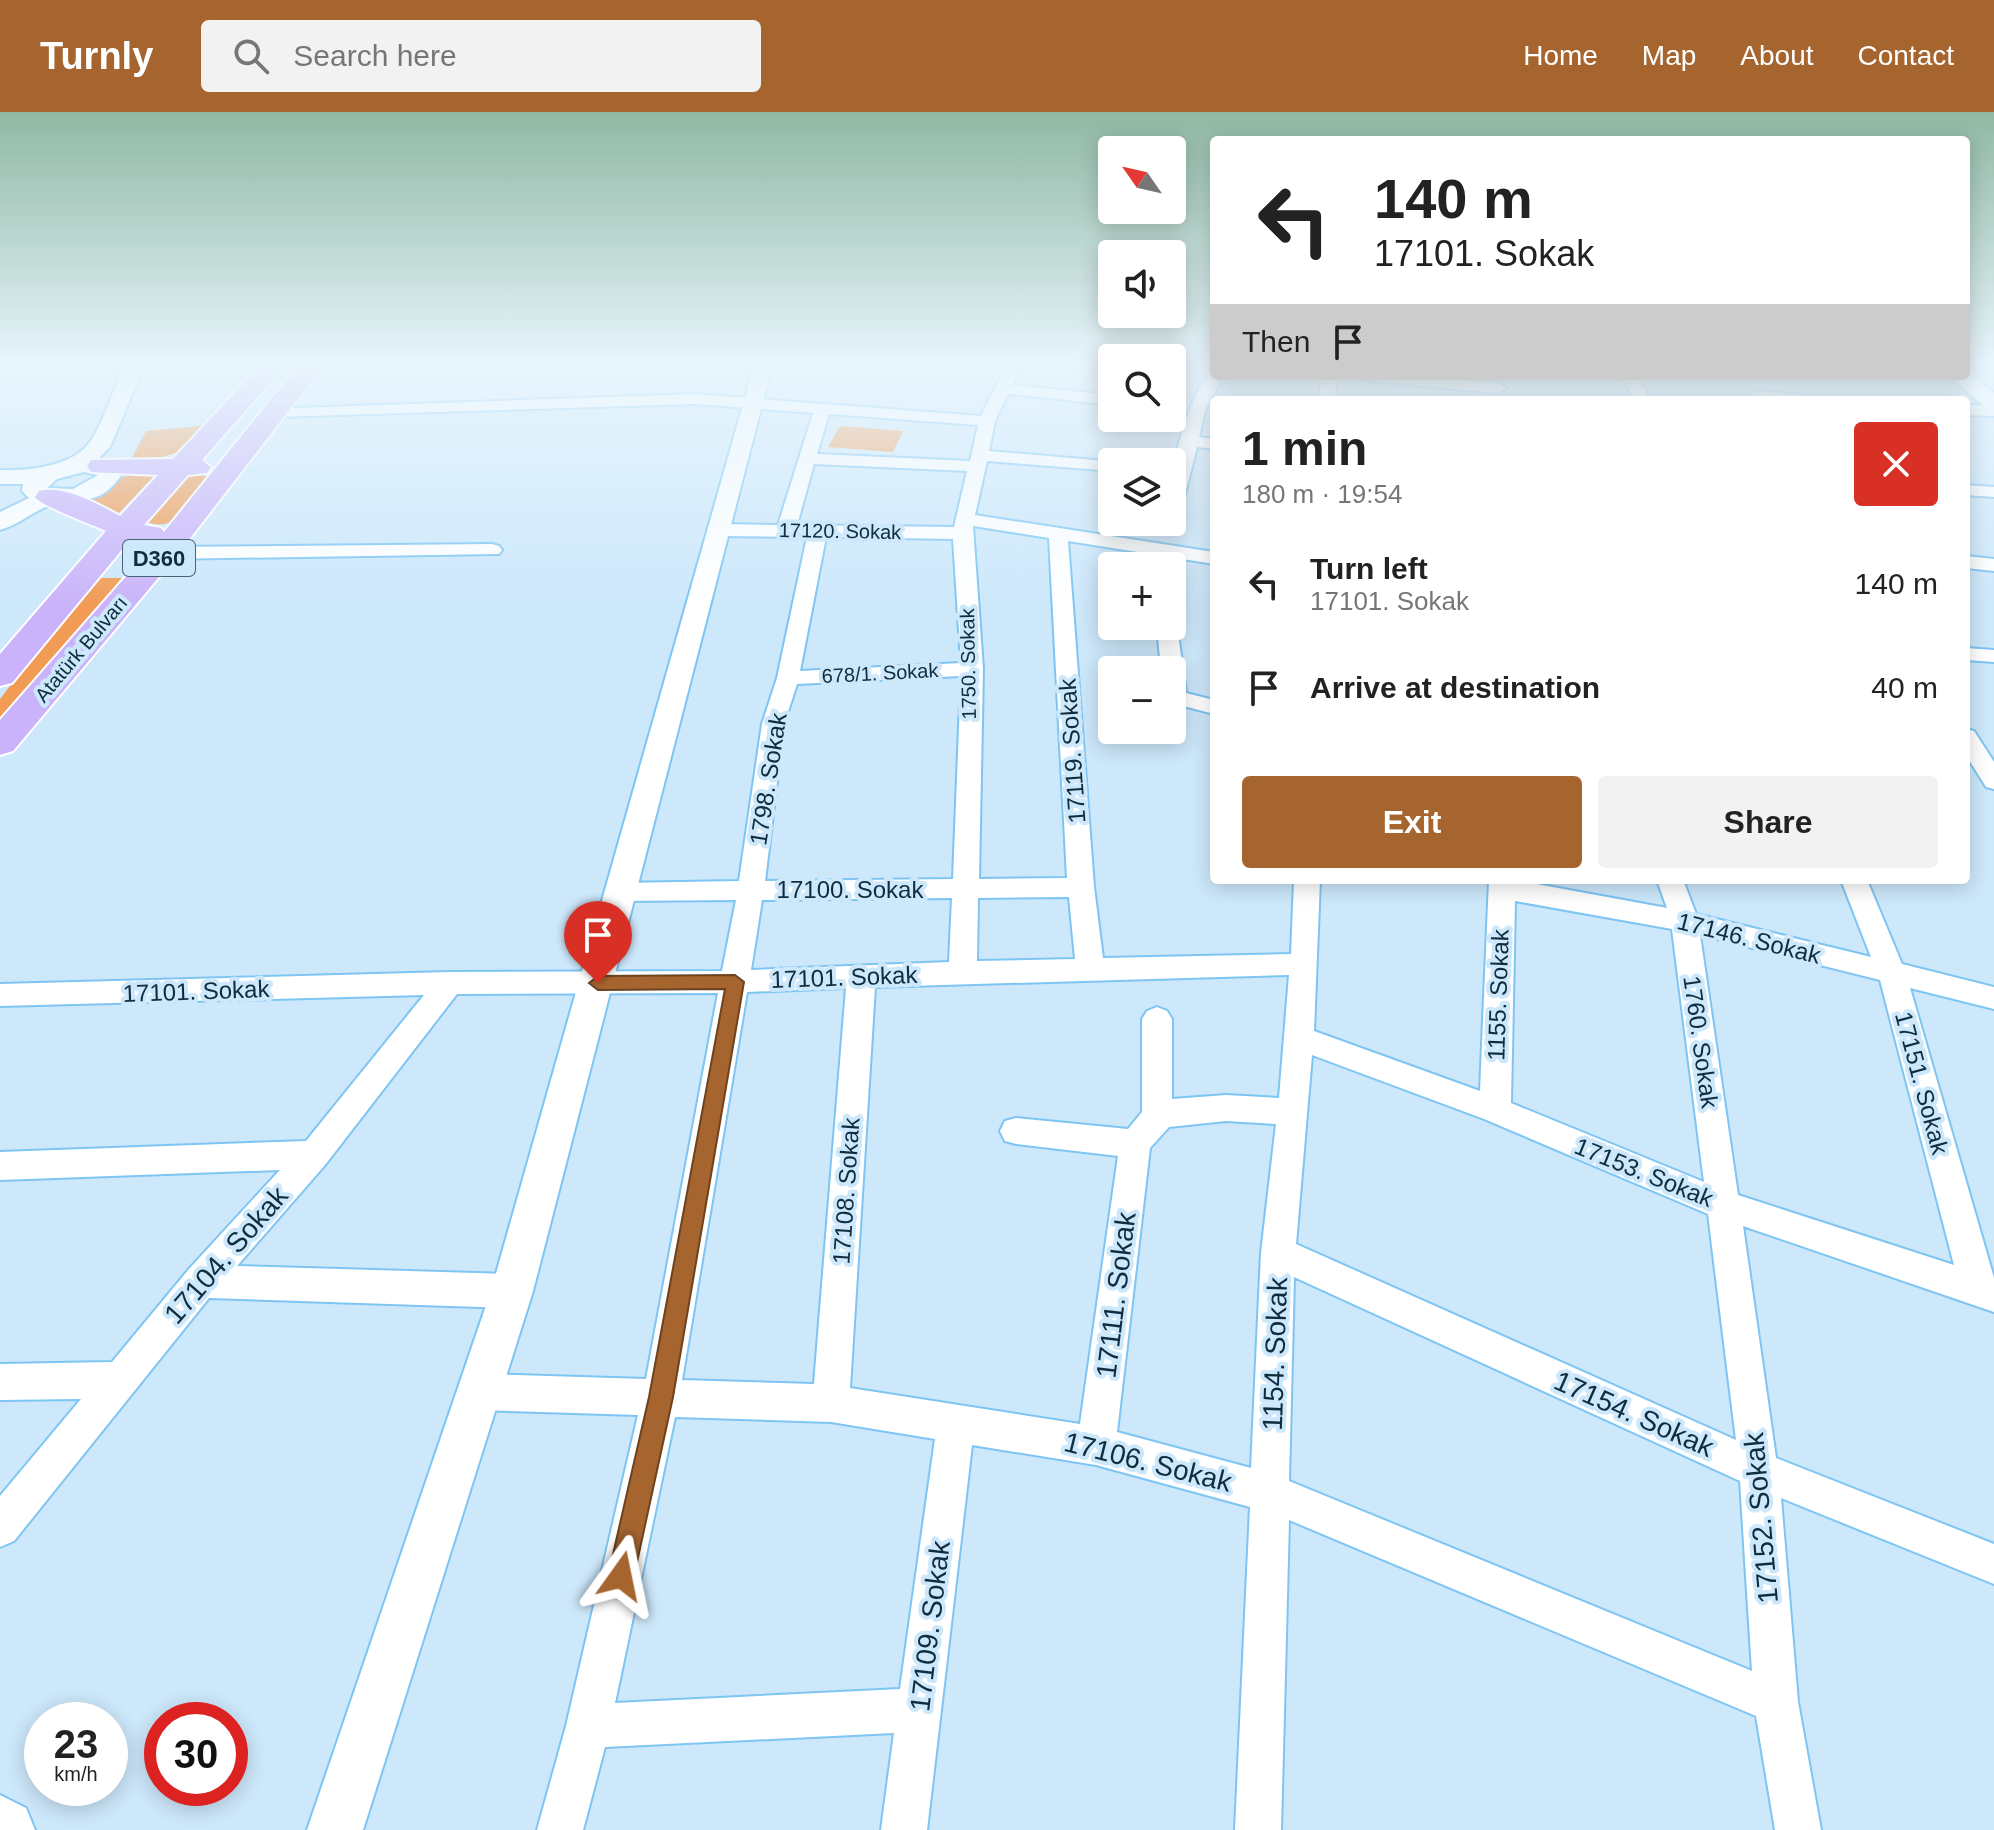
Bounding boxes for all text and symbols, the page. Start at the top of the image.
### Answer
search box [201,20,761,92]
icon: search [229,34,273,78]
text: Turnly [40,35,153,77]
text: Search here [293,39,457,72]
text: Home [1523,40,1598,71]
text: Map [1642,40,1696,71]
text: About [1740,40,1814,71]
text: Contact [1858,40,1954,71]
north arrow [1098,136,1186,224]
map controls [1098,136,1186,744]
text: 140 m [1374,167,1533,230]
icon: left [1242,168,1346,272]
text: 17101. Sokak [1374,233,1594,274]
button: sound [1098,240,1186,328]
icon: arrive [1326,320,1370,364]
text: Then [1242,325,1310,358]
button: search [1098,344,1186,432]
text: 1 min [1242,422,1367,475]
button: close [1854,422,1938,506]
button: layers [1098,448,1186,536]
text: 180 m · 19:54 [1242,479,1402,509]
street label: 17120. Sokak [779,519,902,543]
road number: D360 [123,540,195,576]
button: + [1098,552,1186,640]
text: Turn left [1310,552,1428,585]
icon: left [1242,562,1286,606]
text: 140 m [1855,567,1938,600]
text: 17101. Sokak [1310,586,1469,616]
street label: Atatürk Bulvarı [30,592,132,706]
street label: 1750. Sokak [956,607,980,720]
button: − [1098,656,1186,744]
street label: 678/1. Sokak [821,659,940,687]
icon: arrive [1242,666,1286,710]
text: Arrive at destination [1310,671,1600,704]
text: 40 m [1871,671,1938,704]
street label: 17119. Sokak [1053,677,1091,824]
street label: 1798. Sokak [744,710,792,847]
button: Exit [1242,776,1582,868]
button: Share [1598,776,1938,868]
street label: 17100. Sokak [777,876,924,903]
pin [564,901,632,983]
street label: 17146. Sokak [1675,907,1824,969]
icon: arrive [576,913,620,957]
street label: 1155. Sokak [1482,928,1514,1061]
street label: 17101. Sokak [770,961,919,993]
street label: 1760. Sokak [1678,974,1724,1111]
street label: 17101. Sokak [122,975,271,1007]
street label: 17151. Sokak [1890,1009,1954,1158]
street label: 17108. Sokak [827,1116,865,1265]
street label: 17153. Sokak [1571,1132,1718,1212]
street label: 17104. Sokak [158,1179,295,1330]
street label: 17111. Sokak [1090,1209,1142,1380]
street label: 1154. Sokak [1257,1276,1293,1431]
street label: 17154. Sokak [1549,1365,1719,1463]
street label: 17106. Sokak [1061,1426,1236,1498]
street label: 17152. Sokak [1738,1430,1784,1605]
position arrow [579,1534,663,1618]
street label: 17109. Sokak [904,1538,956,1713]
speed limit sign: 30 [144,1702,248,1806]
text: 23 [54,1722,98,1766]
text: km/h [54,1763,98,1785]

